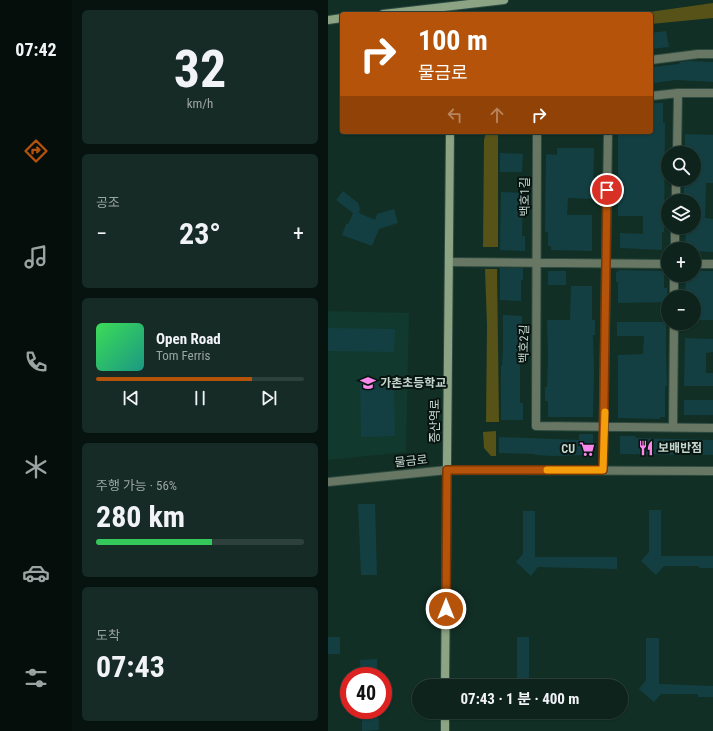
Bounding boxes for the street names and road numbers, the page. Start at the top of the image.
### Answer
street label: 백호1길 [518,177,532,217]
street label: 백호2길 [517,324,531,364]
street label: 증산역로 [428,399,442,443]
street label: 물금로 [394,452,428,470]

